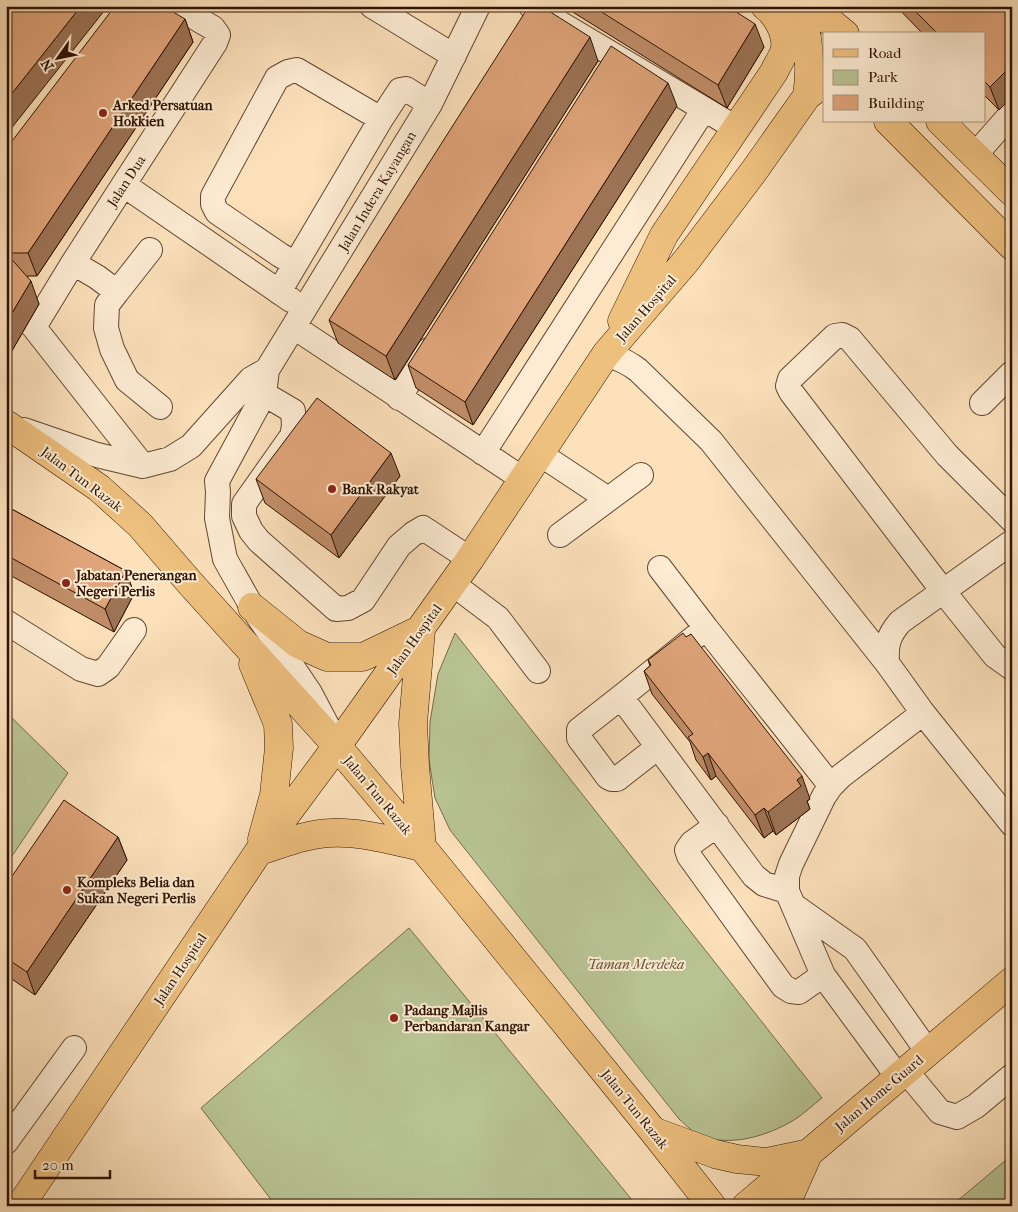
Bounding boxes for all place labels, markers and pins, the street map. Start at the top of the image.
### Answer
place label: Arked Persatuan Hokkien [112,97,214,130]
marker: Arked Persatuan Hokkien [97,107,109,119]
place label: Bank Rakyat [342,481,420,498]
marker: Bank Rakyat [326,483,338,495]
place label: Jabatan Penerangan Negeri Perlis [74,567,197,600]
marker: Jabatan Penerangan Negeri Perlis [60,577,72,589]
place label: Kompleks Belia dan Sukan Negeri Perlis [77,874,197,907]
marker: Kompleks Belia dan Sukan Negeri Perlis [61,884,73,896]
place label: Padang Majlis Perbandaran Kangar [404,1002,530,1035]
marker: Padang Majlis Perbandaran Kangar [388,1012,400,1024]

